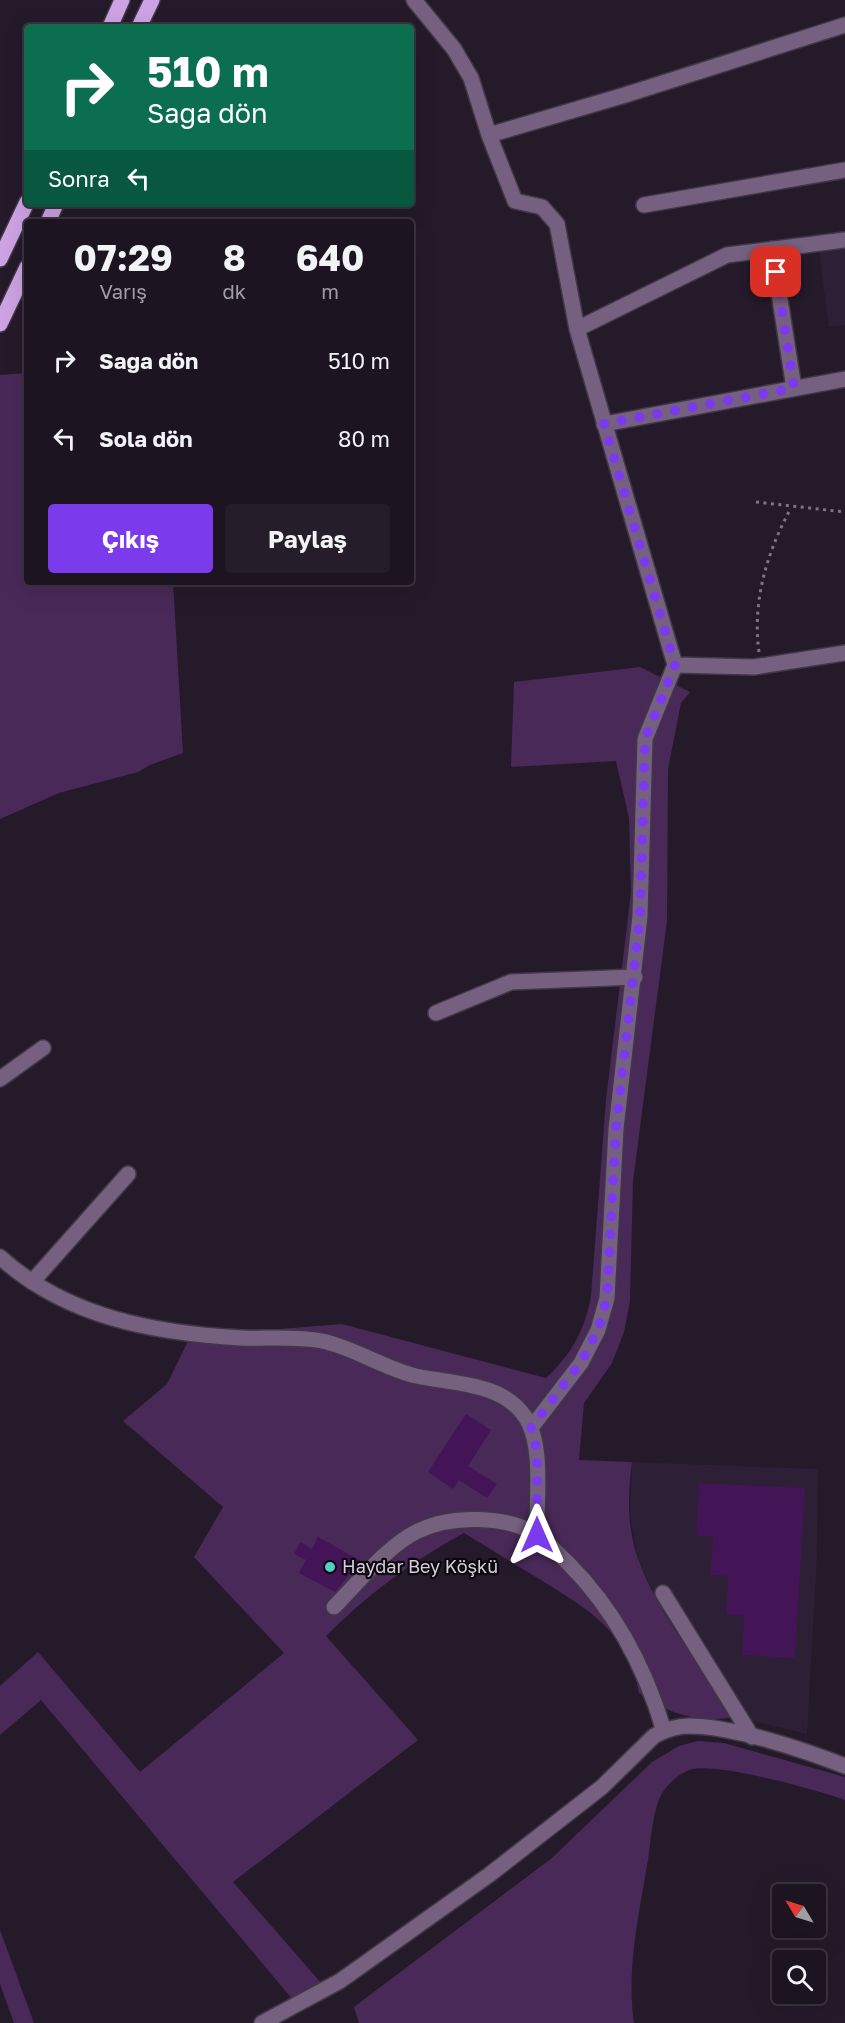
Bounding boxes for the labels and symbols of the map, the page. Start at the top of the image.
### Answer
pin [750,246,801,297]
position arrow [505,1503,569,1567]
place label: Haydar Bey Köşkü [342,1555,498,1577]
marker: Haydar Bey Köşkü [323,1560,337,1574]
north arrow [772,1884,826,1938]

